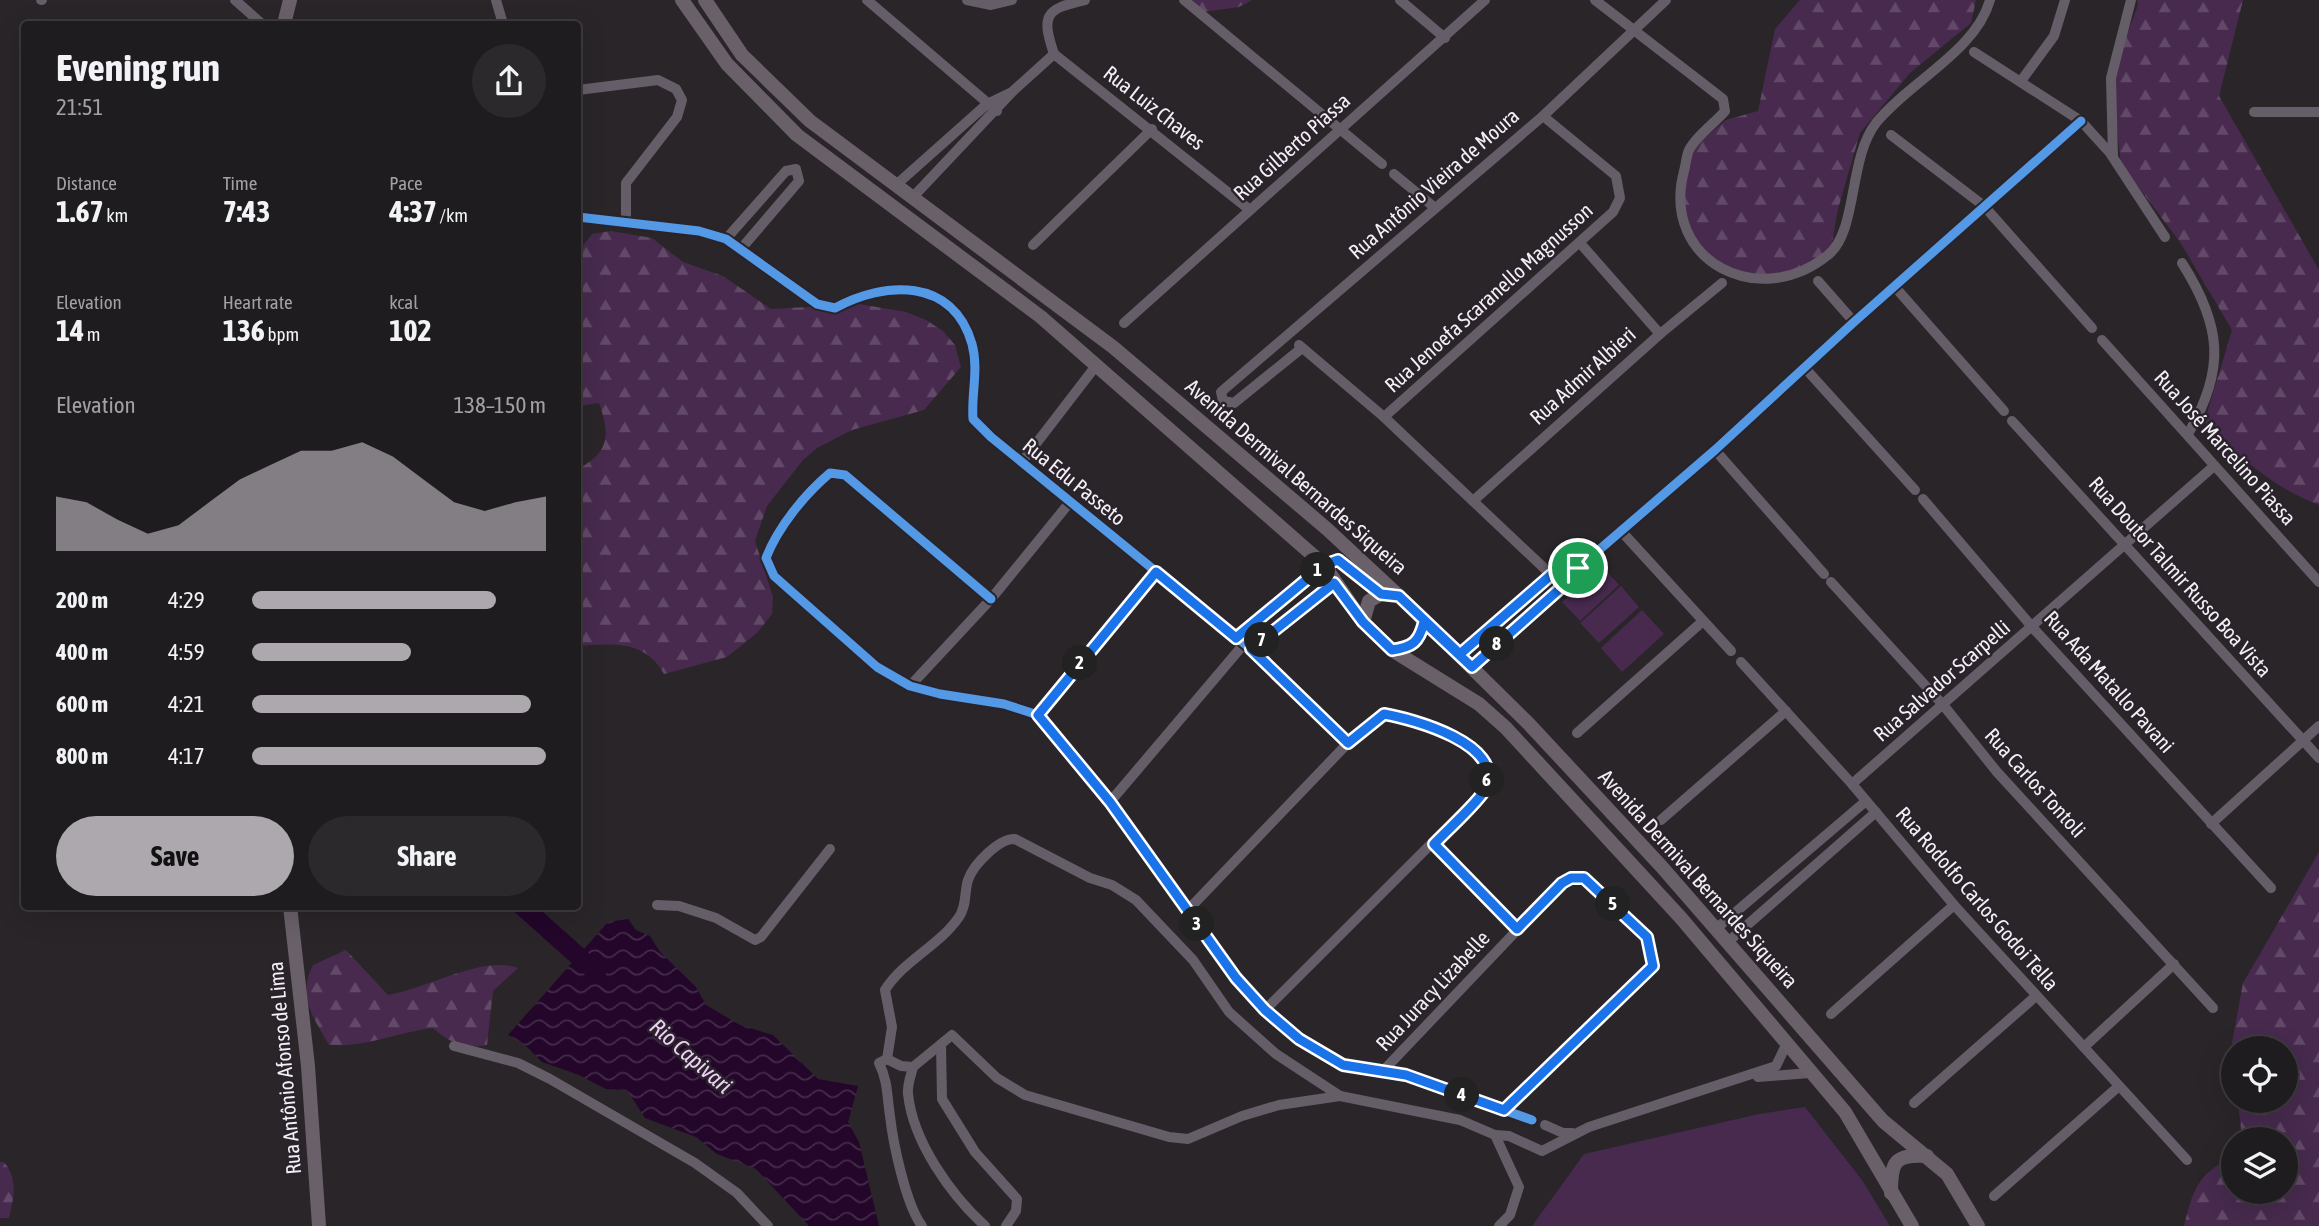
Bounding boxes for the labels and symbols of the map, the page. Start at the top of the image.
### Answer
street label: Rua Luiz Chaves [1099,60,1210,154]
street label: Rua Gilberto Piassa [1228,88,1354,205]
street label: Rua Antônio Vieira de Moura [1344,103,1523,264]
street label: Rua Jenoefa Scaranello Magnusson [1380,198,1597,397]
street label: Rua Admir Albieri [1525,322,1640,429]
street label: Rua José Marcelino Piassa [2150,365,2301,529]
street label: Avenida Dermival Bernardes Siqueira [1181,374,1412,579]
street label: Rua Edu Passeto [1019,433,1131,530]
street label: Rua Doutor Talmir Russo Boa Vista [2085,471,2277,681]
pin [1548,538,1608,598]
pin: 1 [1300,552,1336,588]
street label: Rua Ada Matallo Pavani [2040,606,2180,757]
street label: Rua Salvador Scarpelli [1868,615,2014,746]
pin: 7 [1244,622,1280,658]
pin: 8 [1480,626,1514,662]
pin: 2 [1062,646,1098,680]
street label: Rua Carlos Tontoli [1981,723,2091,842]
pin: 6 [1470,762,1504,798]
street label: Avenida Dermival Bernardes Siqueira [1594,764,1803,992]
street label: Rua Rodolfo Carlos Godoi Tella [1891,802,2064,995]
pin: 5 [1596,886,1630,922]
pin: 3 [1180,906,1214,942]
street label: Rua Juracy Lizabelle [1371,925,1494,1055]
street label: Rua Antônio Afonso de Lima [263,961,305,1176]
water label: Rio Capivari [645,1013,737,1099]
pin: 4 [1444,1078,1480,1112]

